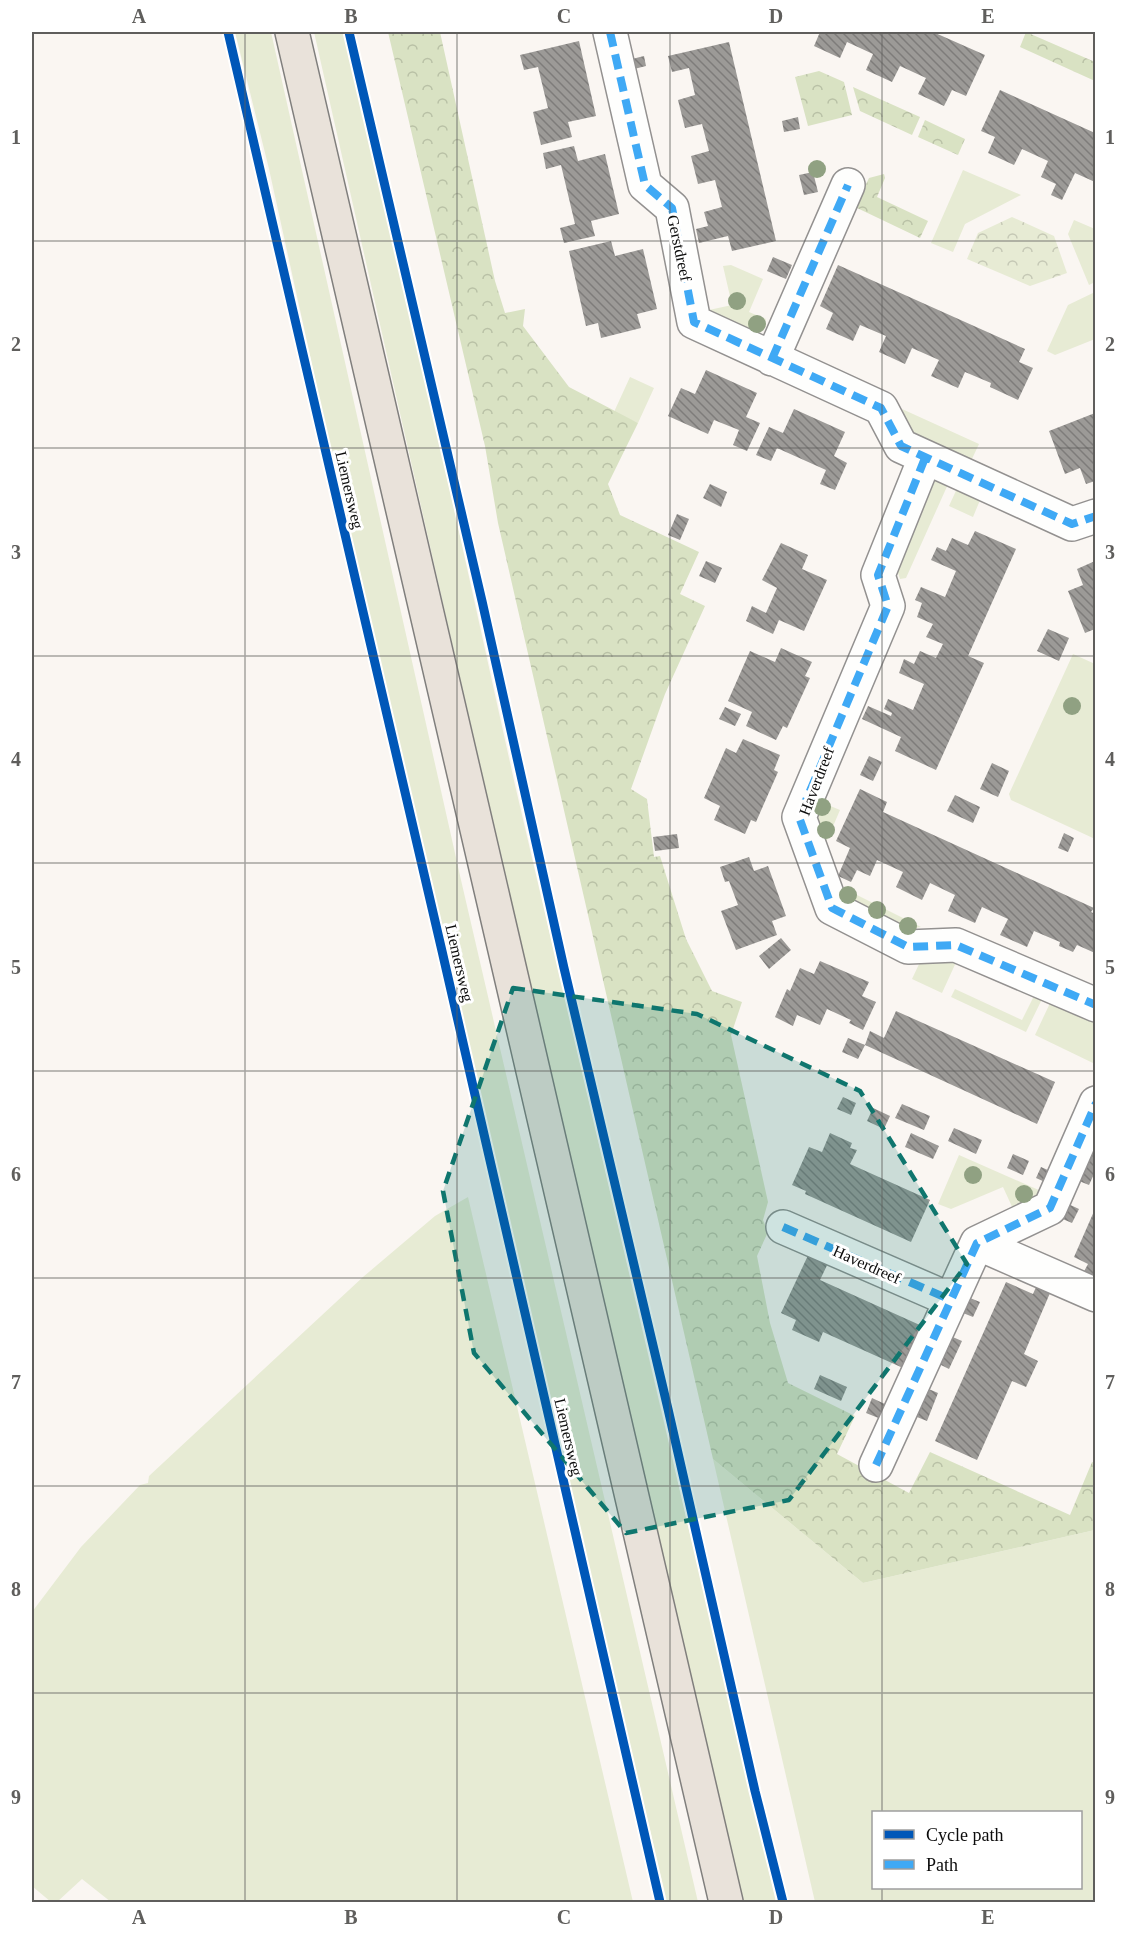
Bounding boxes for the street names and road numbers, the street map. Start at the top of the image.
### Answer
street label: Gerstdreef [664,213,695,284]
street label: Liemersweg [331,450,367,531]
street label: Haverdreef [796,744,838,818]
street label: Liemersweg [441,923,477,1004]
street label: Haverdreef [830,1242,904,1287]
street label: Liemersweg [550,1397,586,1478]

